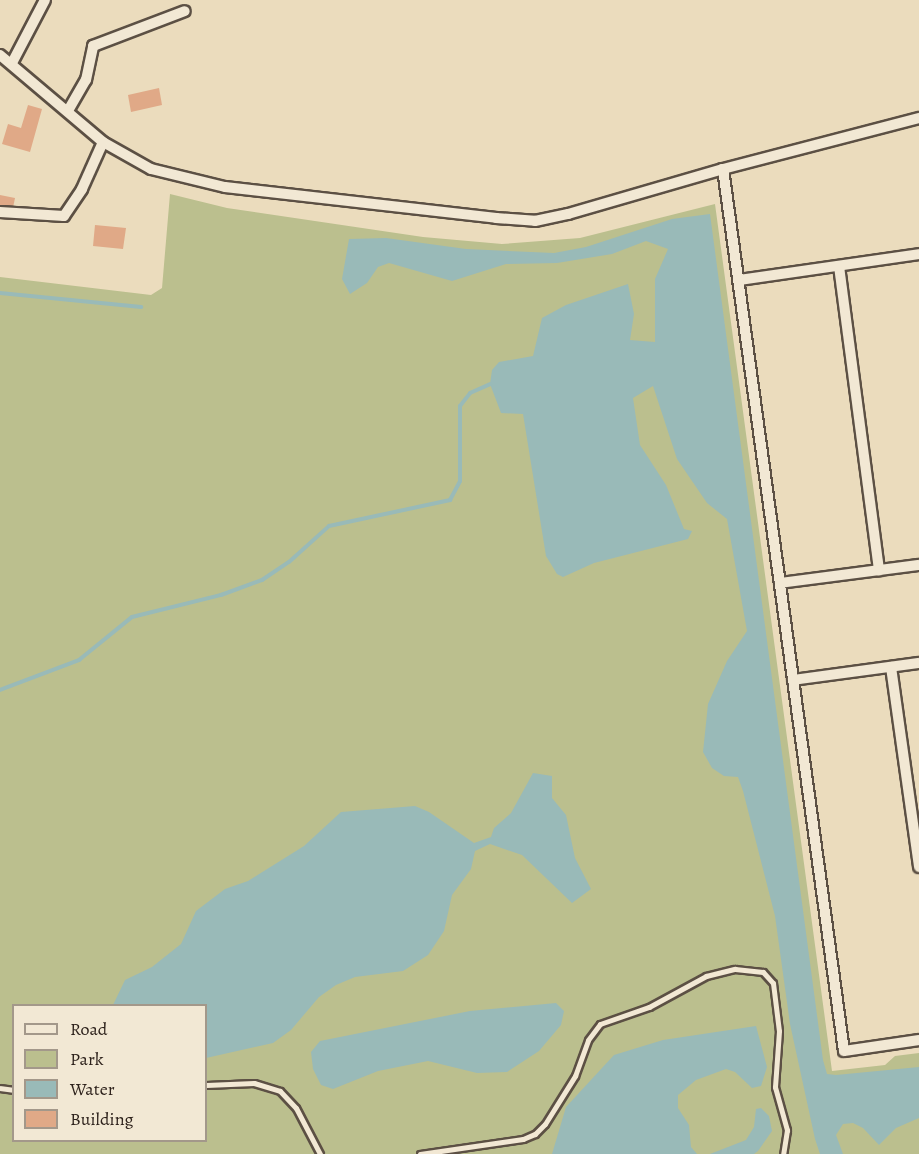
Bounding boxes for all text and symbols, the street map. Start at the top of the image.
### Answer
legend [12,1004,207,1142]
text: Road [70,1017,107,1041]
text: Park [70,1047,104,1071]
text: Water [70,1077,115,1101]
text: Building [70,1107,134,1131]

